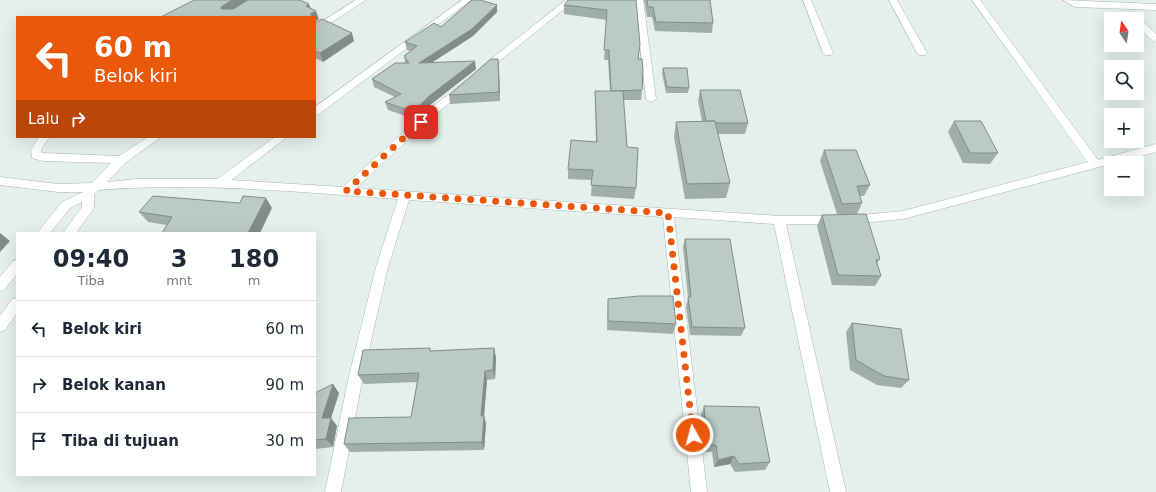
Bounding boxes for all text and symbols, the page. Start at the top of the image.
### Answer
north arrow [1104,12,1144,52]
map controls [1104,12,1144,196]
text: 60 m [94,31,172,64]
icon: left [28,32,80,84]
button: search [1104,60,1144,100]
text: Belok kiri [94,65,177,86]
pin [404,105,438,139]
icon: right [67,108,89,130]
button: + [1104,108,1144,148]
text: Lalu [28,110,59,128]
icon: arrive [410,111,432,133]
button: − [1104,156,1144,196]
text: 09:40 [53,245,129,273]
text: 3 [171,245,187,273]
text: 180 [229,245,279,273]
text: Tiba [77,273,105,288]
text: mnt [166,273,192,288]
text: m [248,273,260,288]
icon: left [28,318,50,340]
text: Belok kiri [62,320,142,338]
text: 60 m [266,320,304,338]
icon: right [28,374,50,396]
text: Belok kanan [62,376,166,394]
text: 90 m [266,376,304,394]
position arrow [672,414,714,456]
icon: arrive [28,430,50,452]
text: Tiba di tujuan [62,432,179,450]
text: 30 m [266,432,304,450]

